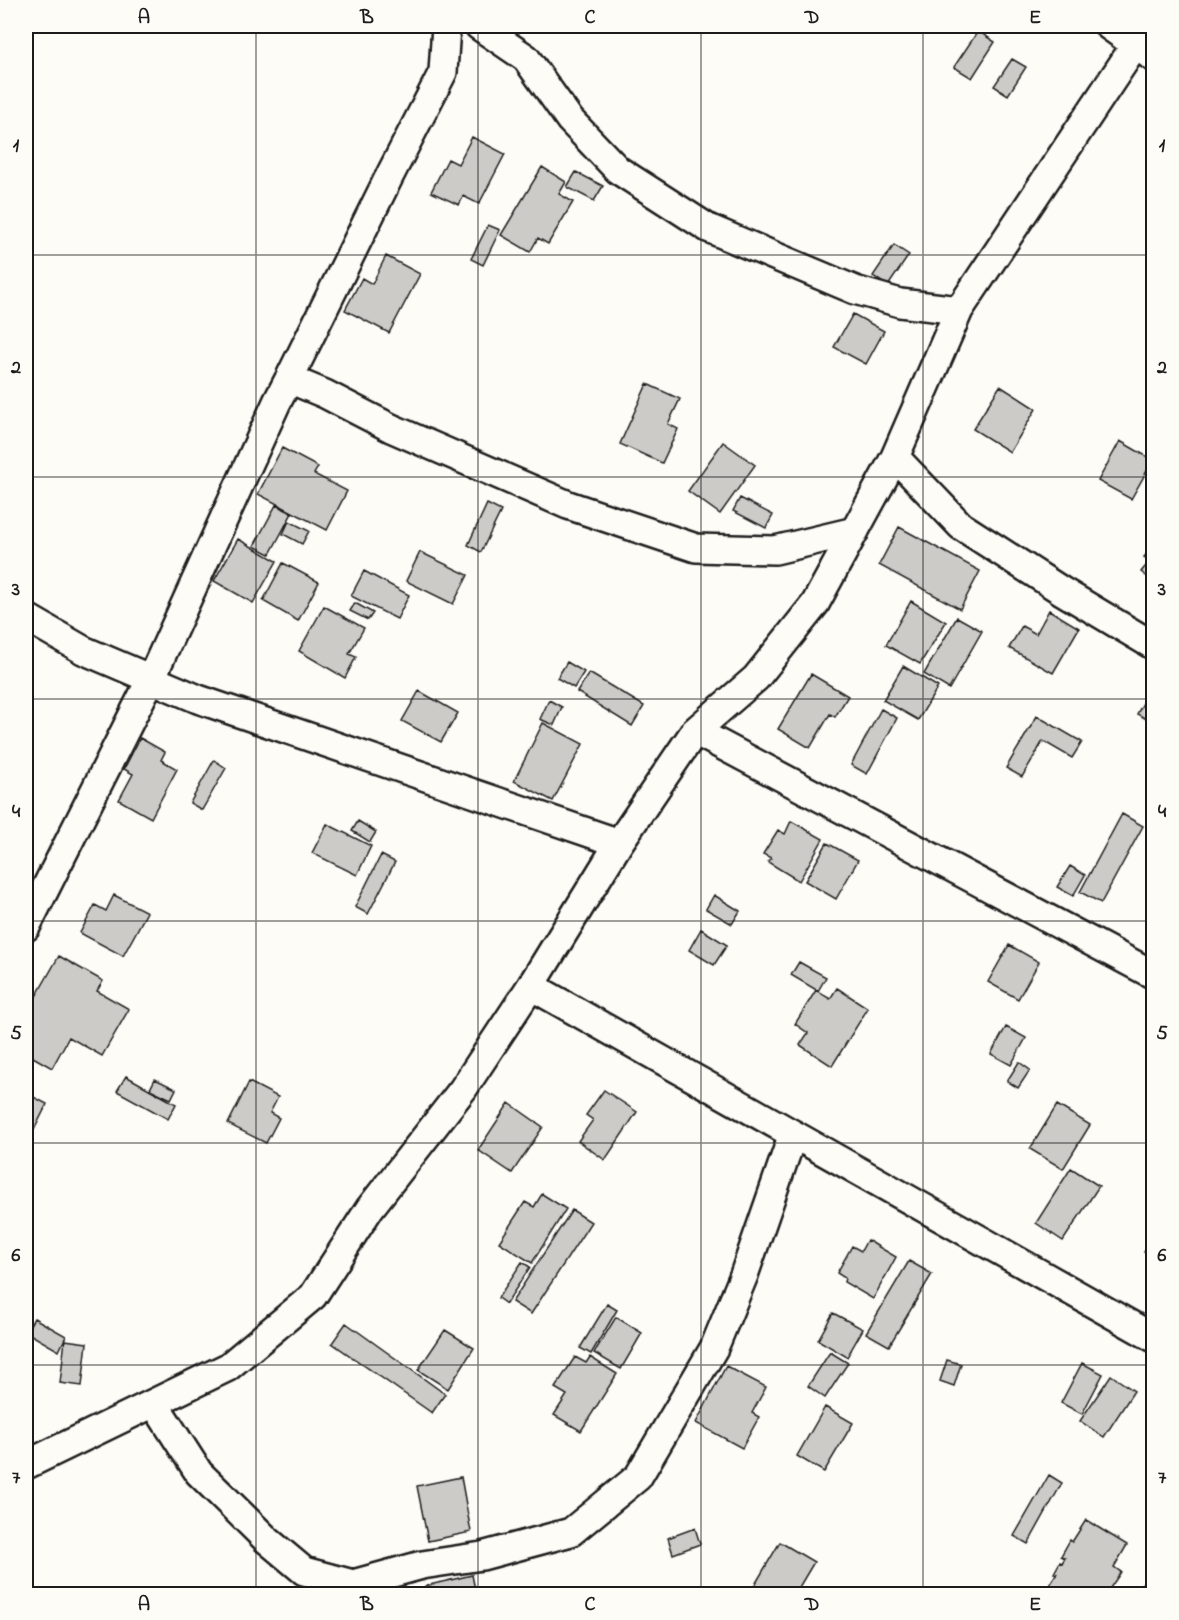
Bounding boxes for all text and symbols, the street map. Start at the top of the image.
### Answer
text: A [138,4,150,33]
text: B [359,4,374,33]
text: C [585,4,596,33]
text: D [804,4,819,33]
text: E [1029,4,1041,33]
text: 1 [13,132,20,161]
text: 1 [1159,132,1166,161]
text: 2 [10,354,21,383]
text: 2 [1156,354,1167,383]
text: 3 [11,576,20,605]
text: 3 [1157,576,1166,605]
text: 4 [12,798,21,827]
text: 4 [1158,798,1167,827]
text: 5 [10,1020,22,1049]
text: 5 [1156,1020,1168,1049]
text: 6 [12,1242,21,1271]
text: 6 [1158,1242,1167,1271]
text: 7 [12,1464,21,1493]
text: 7 [1158,1464,1167,1493]
text: A [138,1591,150,1620]
text: B [359,1591,374,1620]
text: C [585,1591,596,1620]
text: D [804,1591,819,1620]
text: E [1029,1591,1041,1620]

